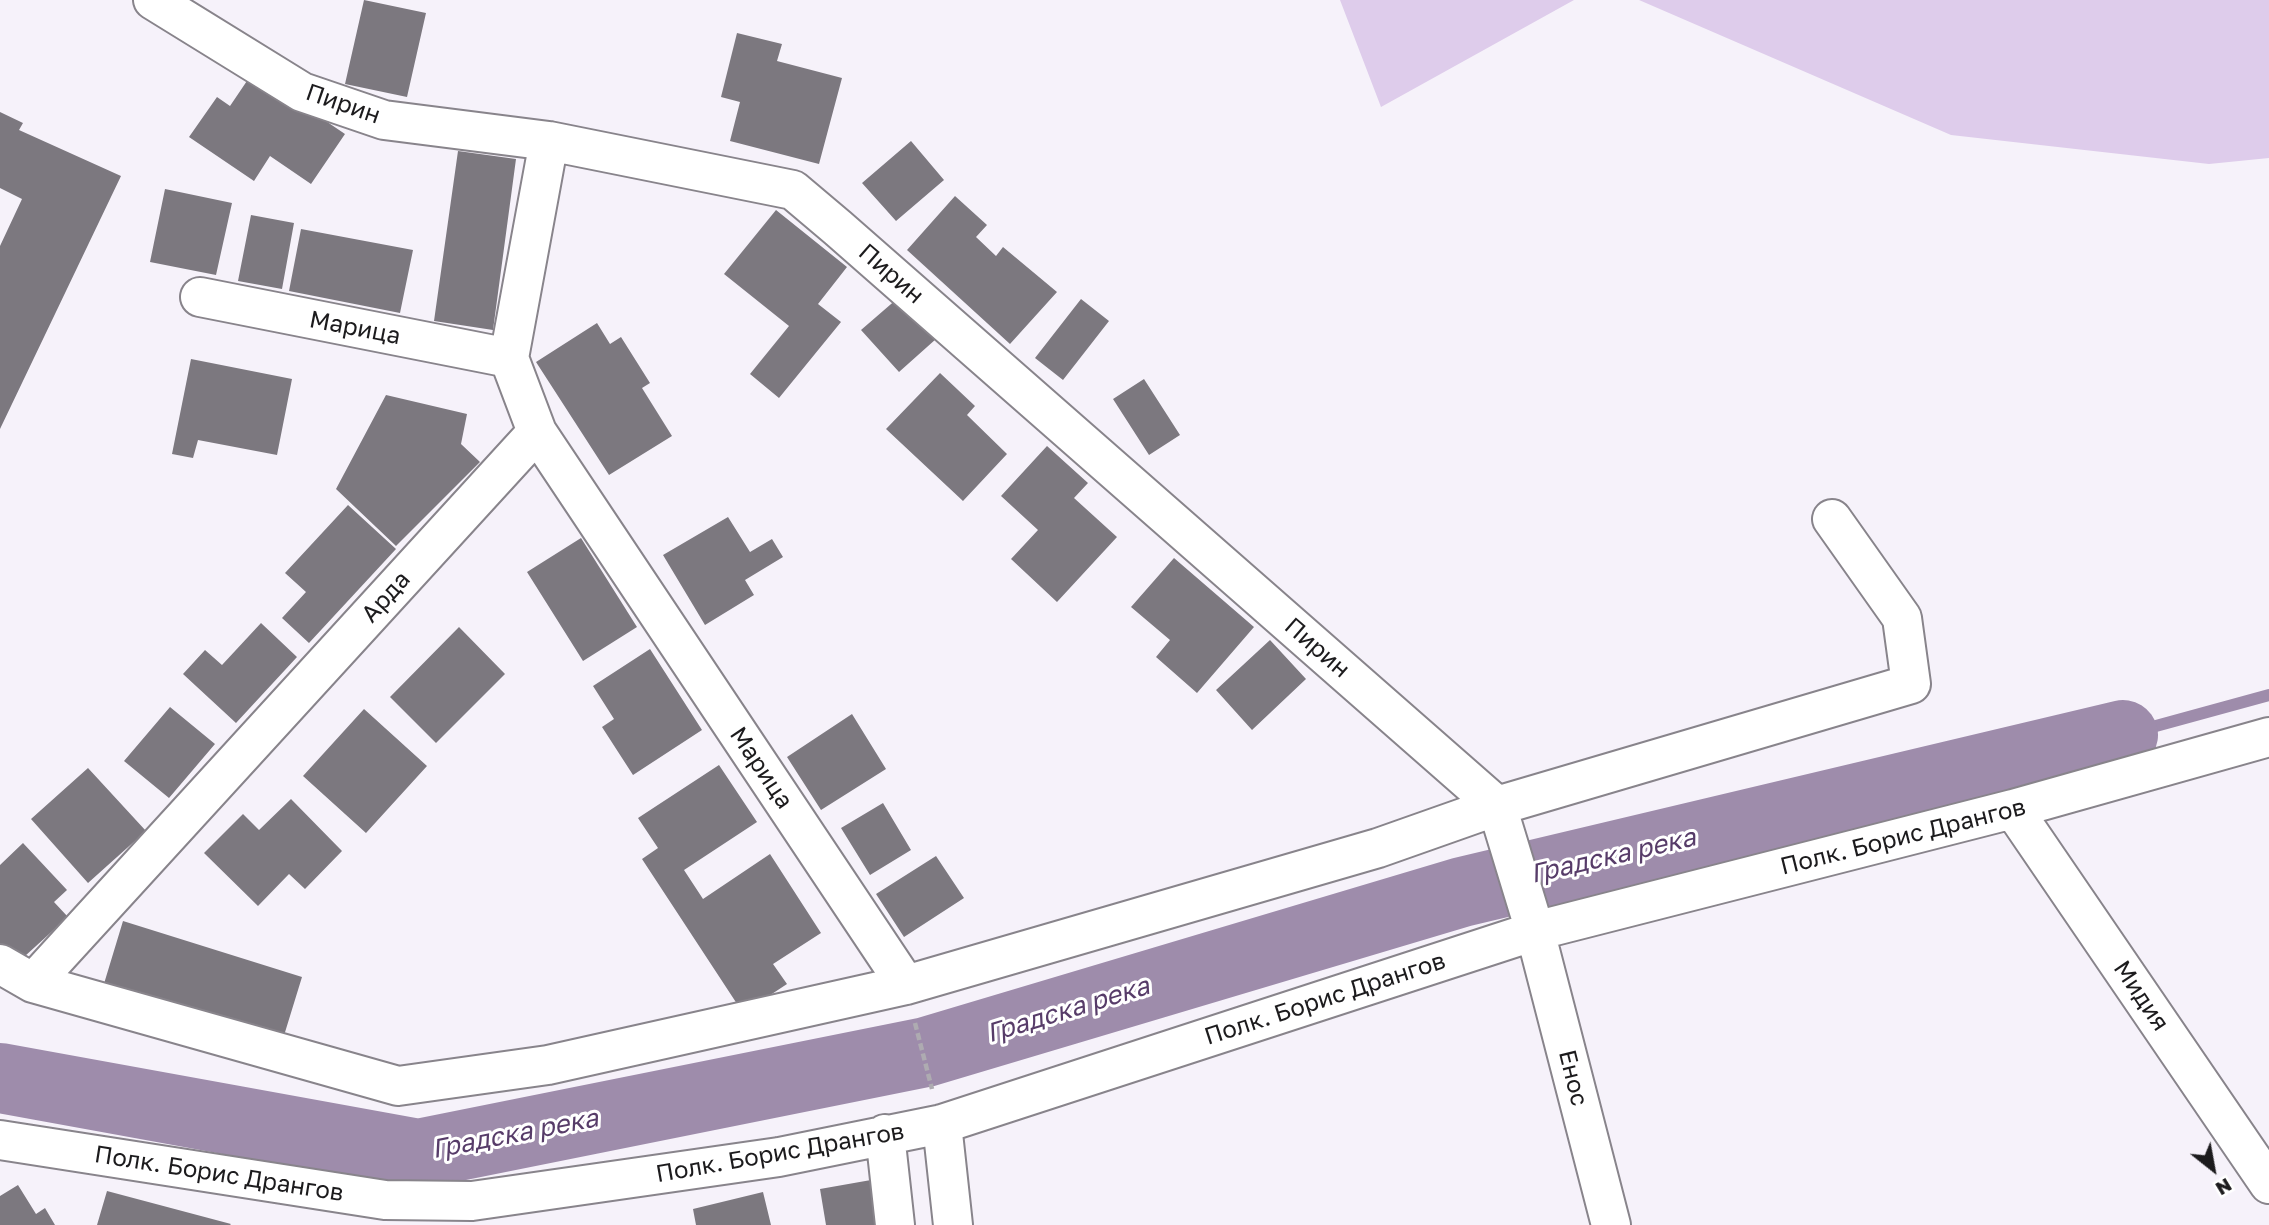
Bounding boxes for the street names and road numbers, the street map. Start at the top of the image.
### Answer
street label: Пирин [302,78,384,130]
street label: Пирин [853,238,929,310]
street label: Марица [307,305,403,351]
street label: Арда [356,565,416,629]
street label: Пирин [1279,612,1355,684]
street label: Марица [723,722,799,814]
street label: Полк. Борис Дрангов [1777,793,2029,881]
street label: Полк. Борис Дрангов [1201,946,1449,1052]
street label: Мидия [2107,956,2175,1036]
street label: Енос [1552,1047,1594,1109]
street label: Полк. Борис Дрангов [654,1117,906,1189]
street label: Полк. Борис Дрангов [93,1140,345,1208]

